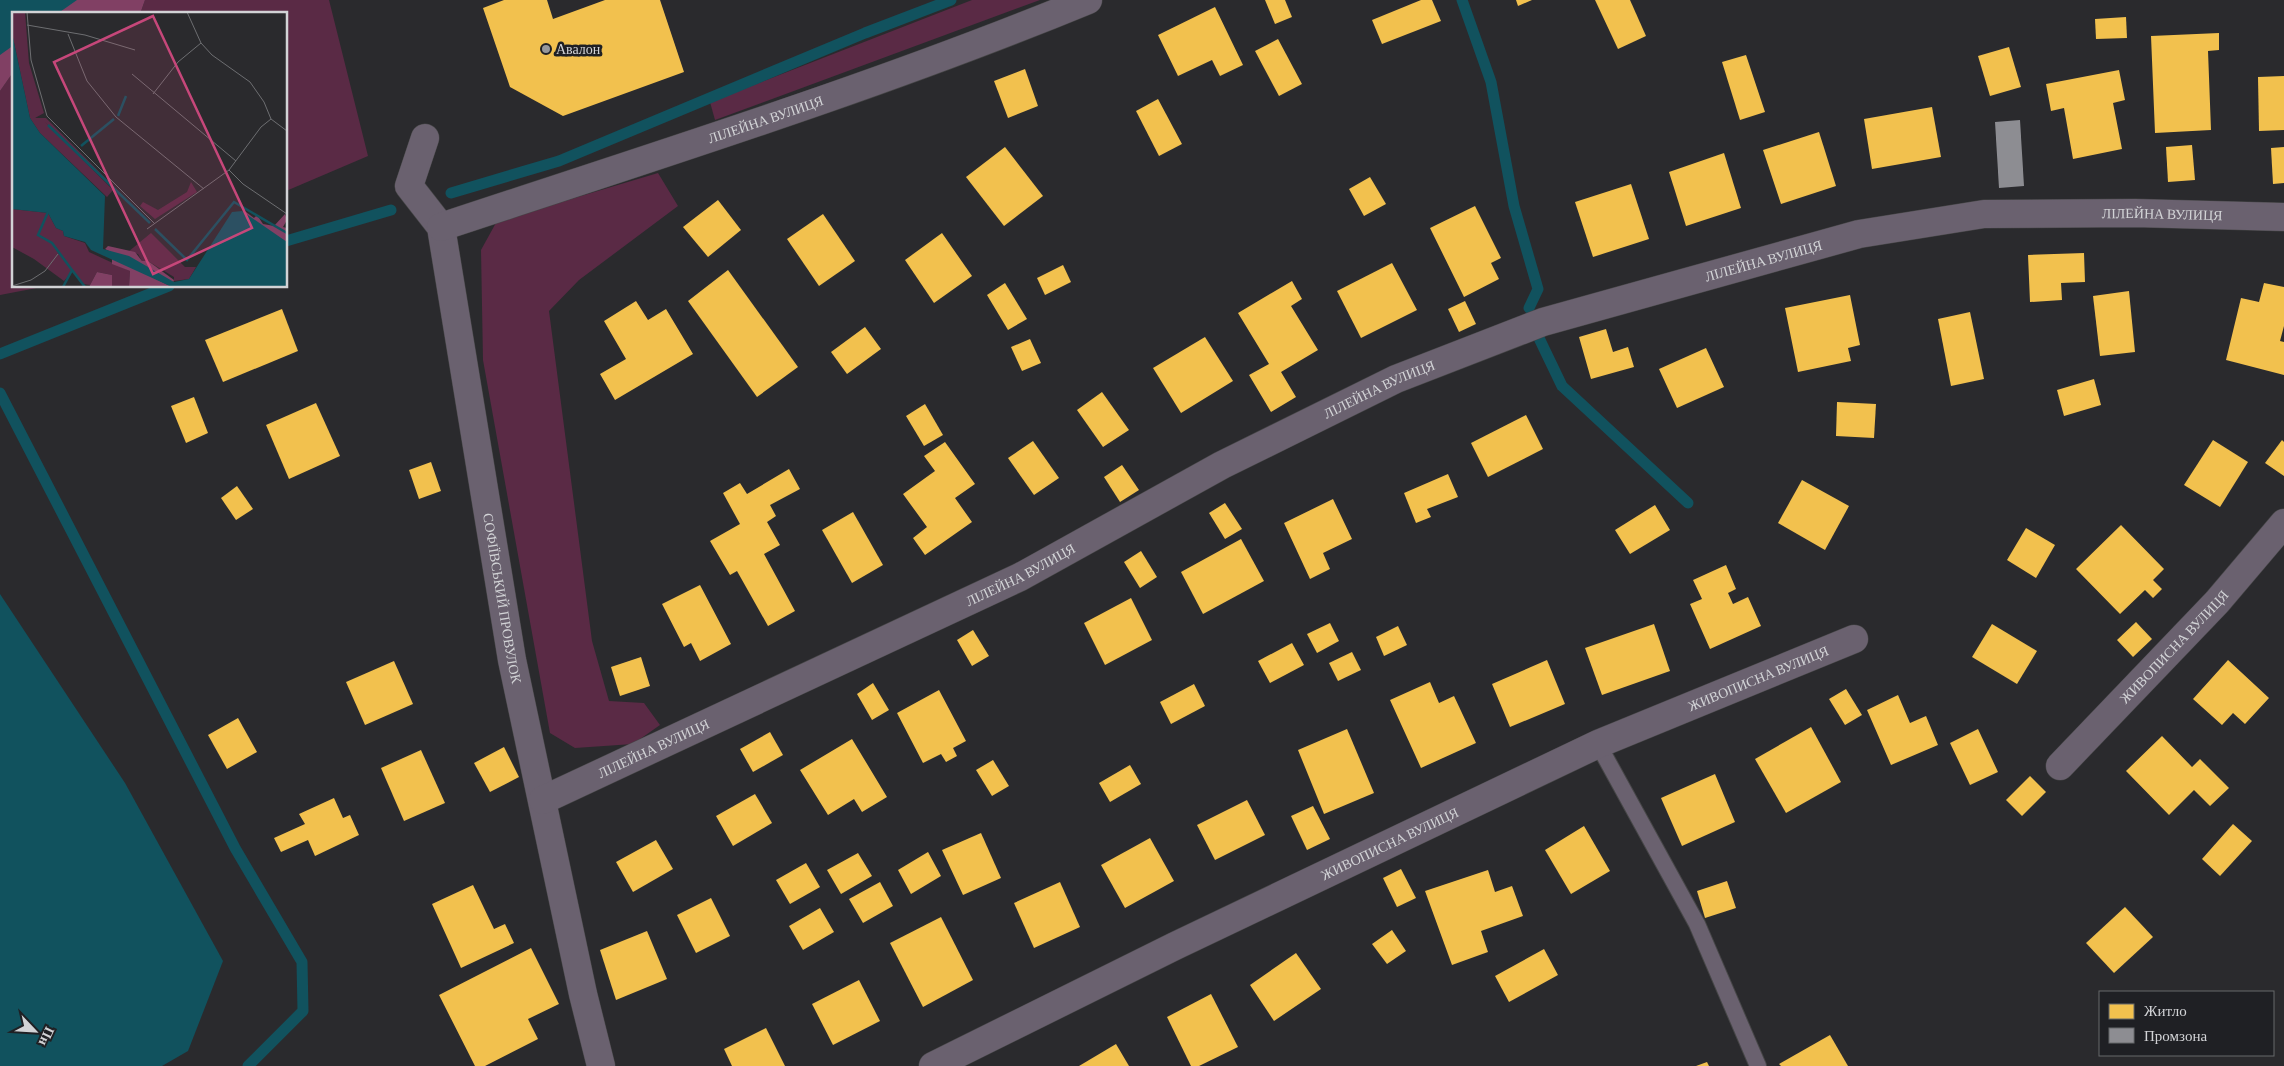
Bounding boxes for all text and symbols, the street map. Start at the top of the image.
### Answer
inset map [12,12,288,288]
place label: Авалон [556,41,601,57]
marker: Авалон [540,43,552,55]
street label: ЛІЛЕЙНА ВУЛИЦЯ [706,92,825,146]
street label: ЛІЛЕЙНА ВУЛИЦЯ [2102,205,2223,223]
street label: ЛІЛЕЙНА ВУЛИЦЯ [1703,237,1824,285]
street label: ЛІЛЕЙНА ВУЛИЦЯ [1321,357,1437,422]
street label: СОФІЇВСЬКИЙ ПРОВУЛОК [480,512,525,686]
street label: ЛІЛЕЙНА ВУЛИЦЯ [963,540,1078,609]
street label: ЖИВОПИСНА ВУЛИЦЯ [2116,587,2232,707]
street label: ЖИВОПИСНА ВУЛИЦЯ [1686,642,1831,714]
street label: ЛІЛЕЙНА ВУЛИЦЯ [595,715,712,781]
street label: ЖИВОПИСНА ВУЛИЦЯ [1318,804,1461,883]
legend [2099,991,2274,1056]
text: Житло [2144,1003,2187,1019]
north arrow [10,1006,60,1056]
text: Пн [36,1025,58,1048]
text: Промзона [2144,1028,2207,1044]

